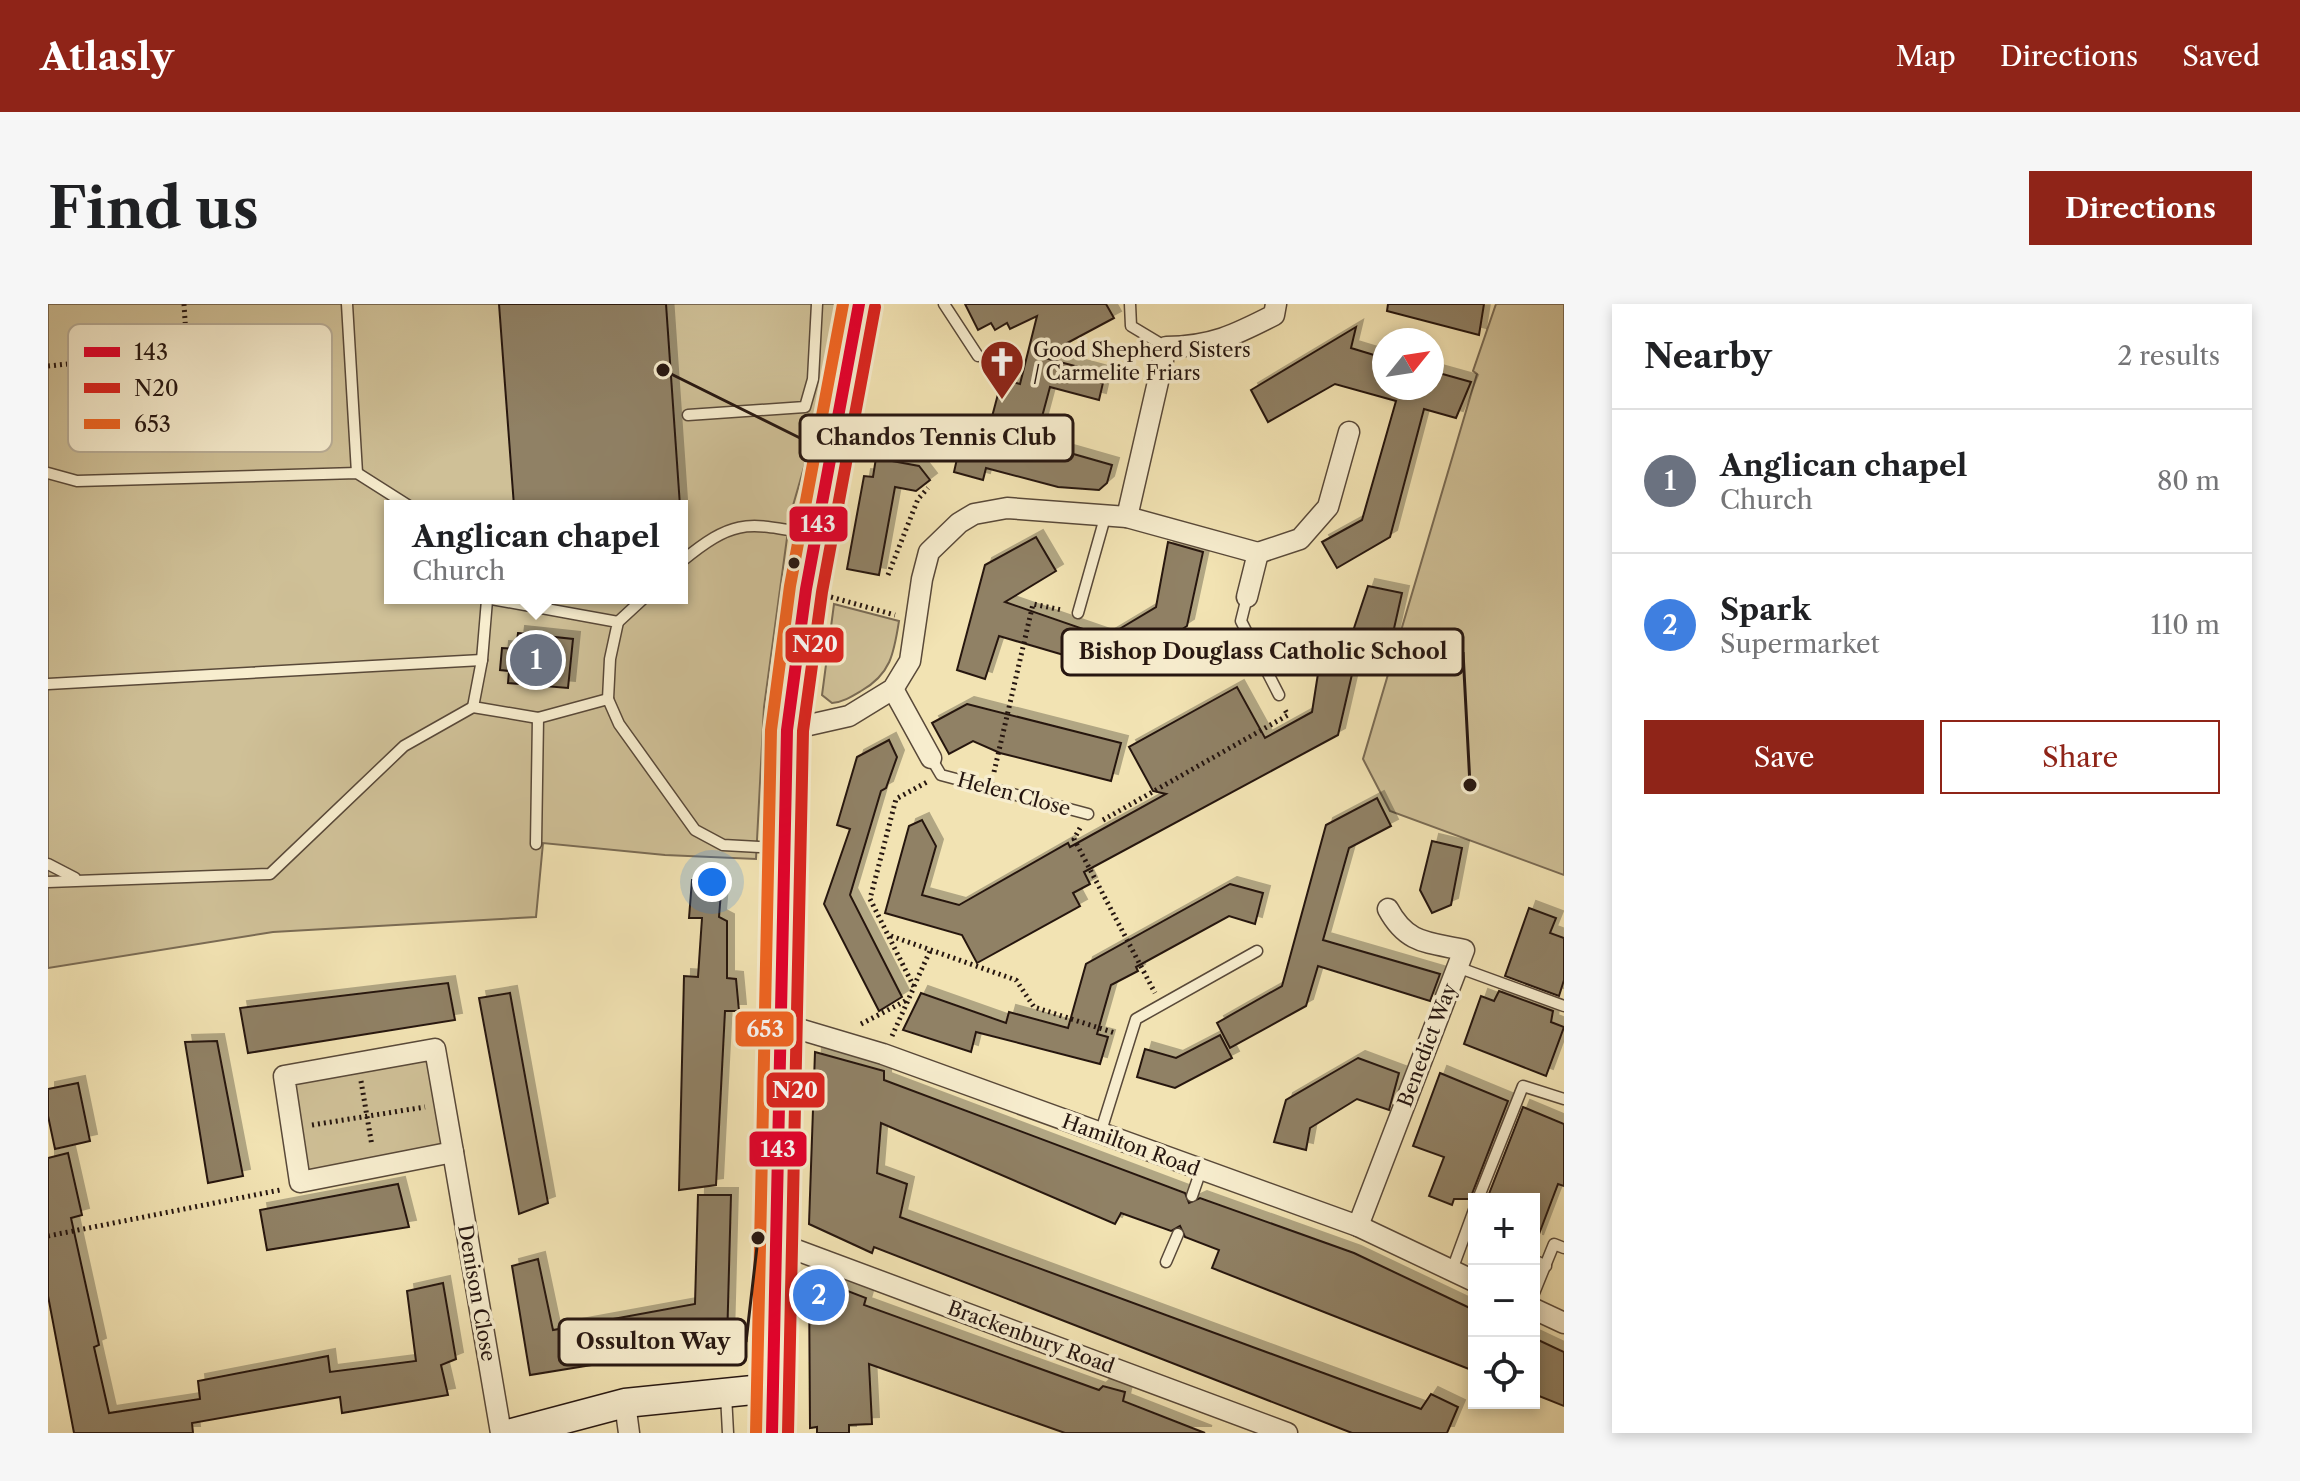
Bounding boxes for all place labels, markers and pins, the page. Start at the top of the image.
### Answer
church icon: Good Shepherd Sisters / Carmelite Friars [978,338,1026,401]
place label: Good Shepherd Sisters / Carmelite Friars [1033,338,1251,385]
callout: Chandos Tennis Club [800,415,1073,461]
unlabelled marker [786,555,802,571]
callout: Bishop Douglass Catholic School [1062,629,1463,675]
pin: 1 [510,630,562,690]
pin: 2 [793,1265,845,1325]
callout: Ossulton Way [559,1319,746,1365]

